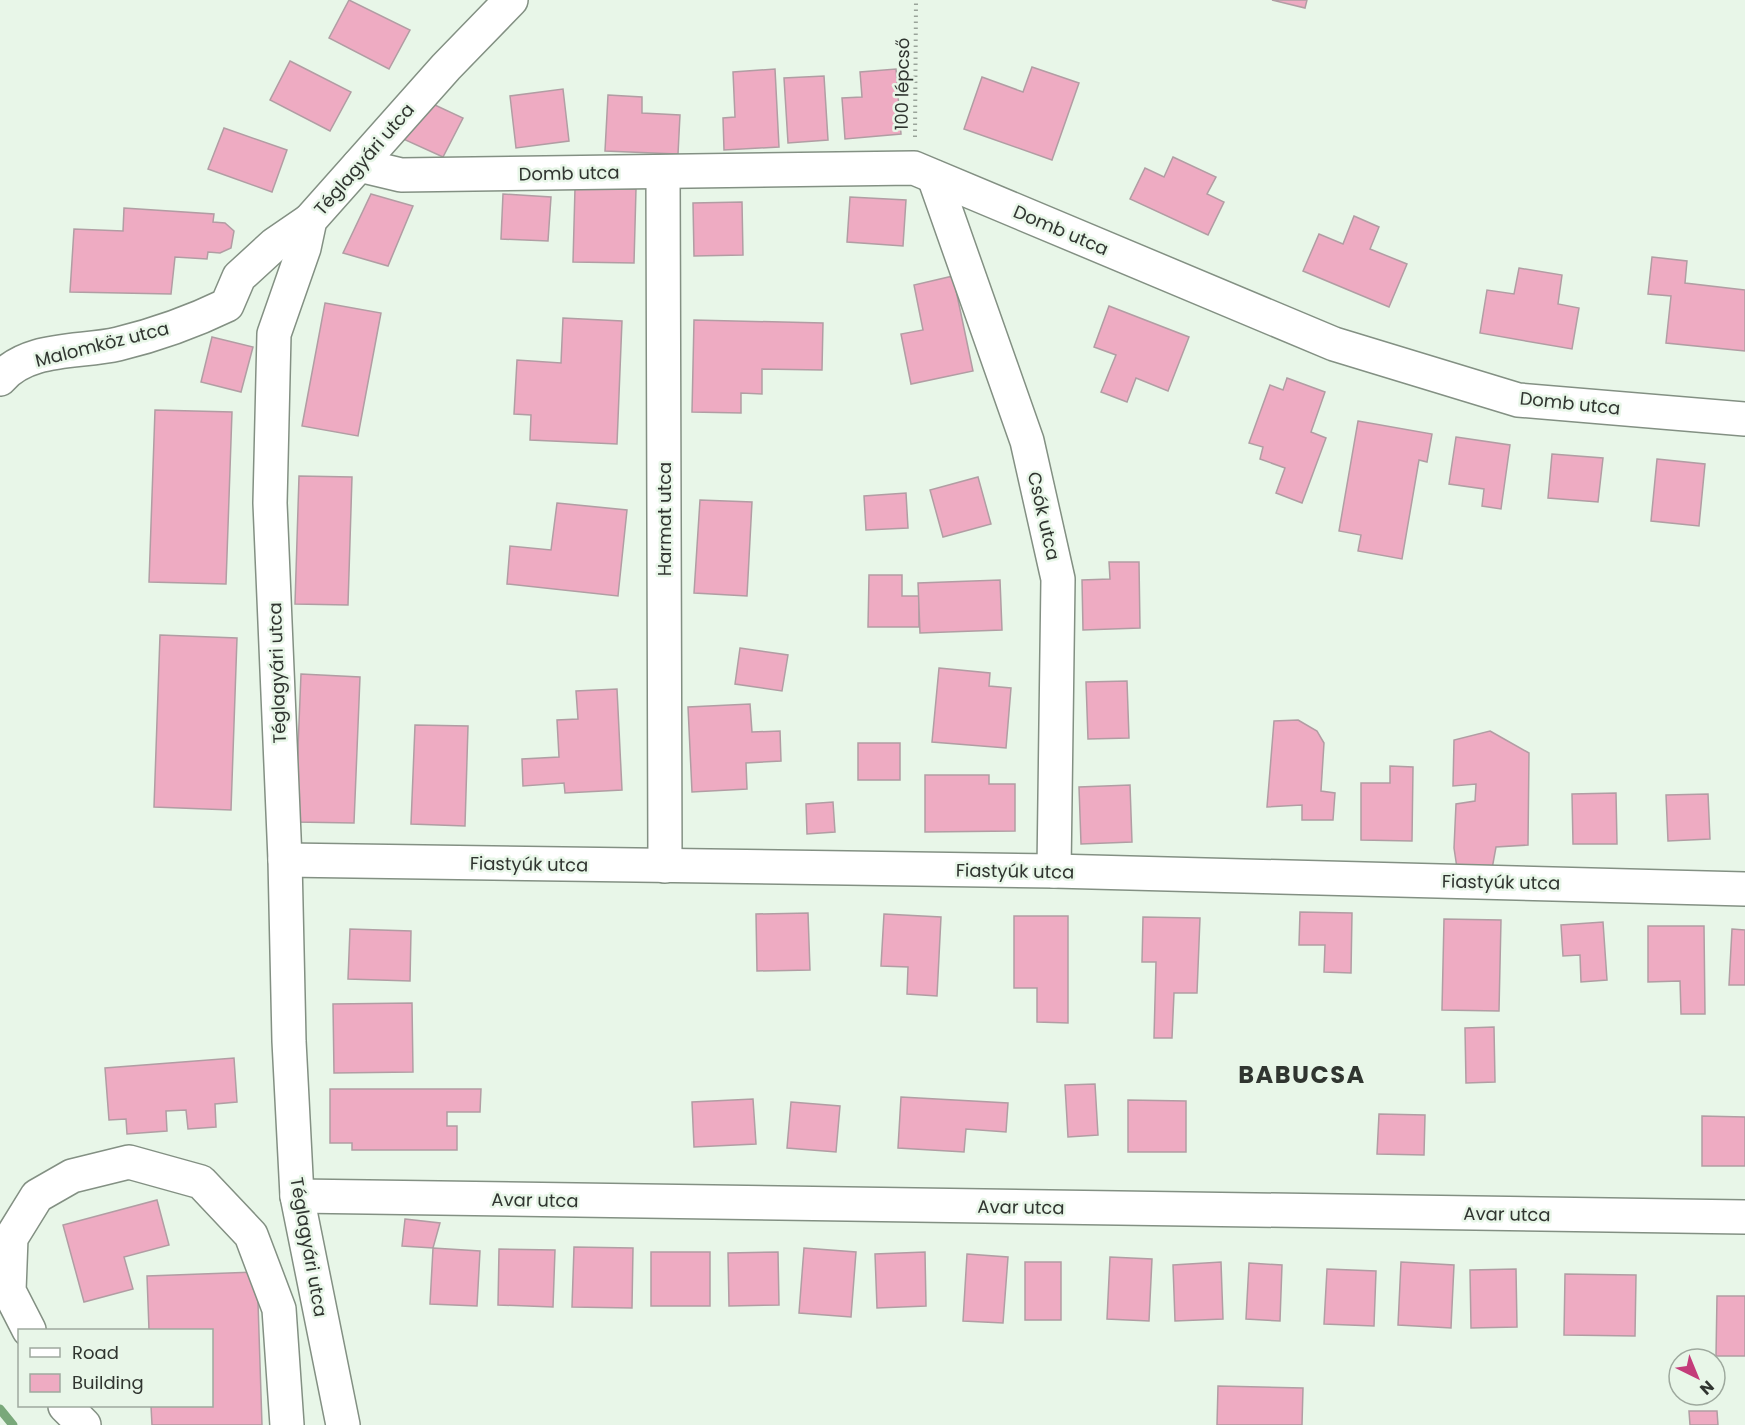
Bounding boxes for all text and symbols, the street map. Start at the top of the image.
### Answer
street label: 100 lépcső [889,37,915,131]
street label: Téglagyári utca [308,97,420,221]
street label: Domb utca [518,160,620,186]
street label: Domb utca [1010,199,1112,261]
street label: Malomköz utca [32,315,172,373]
street label: Domb utca [1519,385,1621,421]
street label: Harmat utca [652,462,677,576]
street label: Csók utca [1022,469,1066,563]
street label: Téglagyári utca [262,602,292,744]
street label: Fiastyúk utca [470,850,588,878]
street label: Fiastyúk utca [956,857,1074,885]
street label: Fiastyúk utca [1442,868,1560,896]
district label: BABUCSA [1238,1058,1366,1091]
street label: Téglagyári utca [284,1175,334,1319]
street label: Avar utca [491,1187,579,1213]
street label: Avar utca [977,1194,1065,1220]
street label: Avar utca [1463,1201,1551,1227]
legend [18,1329,213,1407]
text: Road [72,1340,119,1365]
north arrow [1667,1347,1727,1407]
text: Building [72,1370,144,1395]
text: N [1695,1375,1719,1400]

